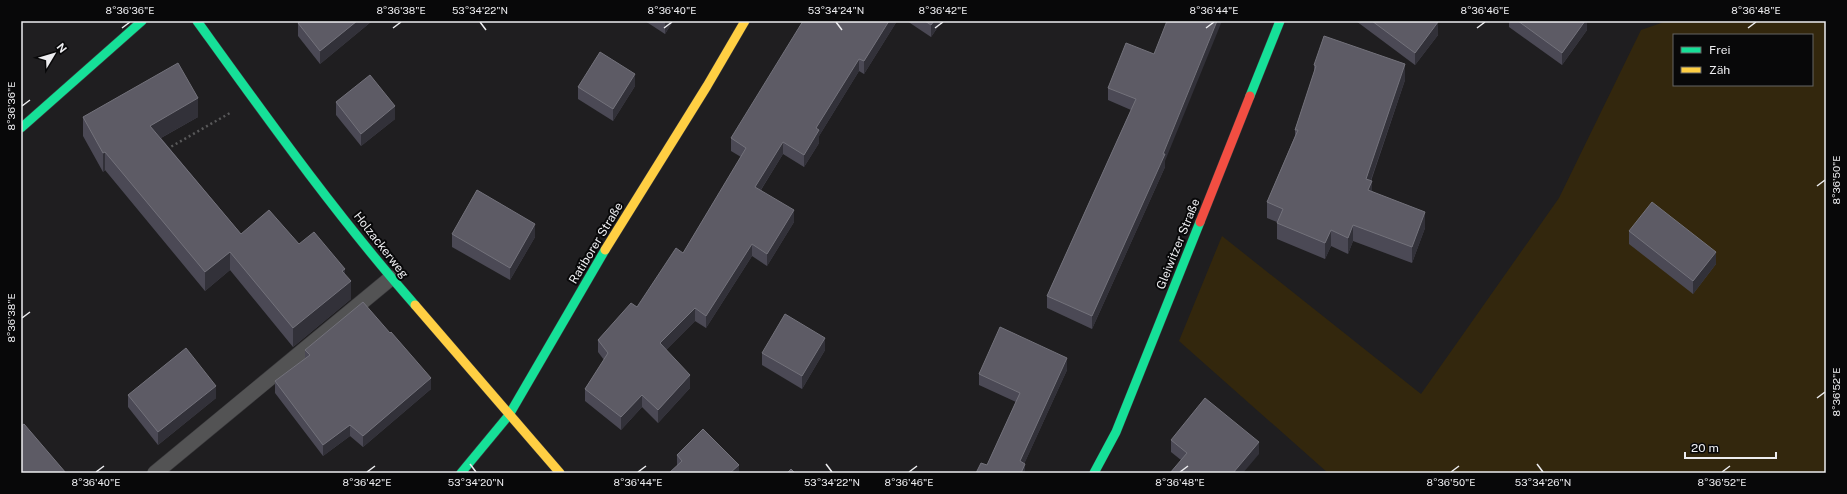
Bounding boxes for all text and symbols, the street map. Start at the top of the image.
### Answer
text: 8°36'36"E [106,4,154,16]
text: 8°36'38"E [376,4,426,16]
text: 53°34'22"N [452,4,508,16]
text: 8°36'40"E [648,4,696,16]
text: 53°34'24"N [808,4,864,16]
text: 8°36'42"E [919,4,967,16]
text: 8°36'44"E [1189,4,1239,16]
text: 8°36'46"E [1460,4,1510,16]
text: 8°36'48"E [1731,4,1781,16]
north arrow [34,34,74,74]
legend [1673,34,1813,86]
text: N [55,41,69,55]
text: Frei [1709,43,1731,57]
text: Zäh [1709,63,1730,77]
text: 8°36'36"E [5,82,17,130]
text: 8°36'50"E [1830,155,1842,205]
street label: Gleiwitzer Straße [1153,196,1203,291]
street label: Ratiborer Straße [566,200,626,286]
street label: Holzackerweg [351,209,411,281]
text: 8°36'38"E [5,293,17,343]
text: 8°36'52"E [1830,368,1842,416]
scale bar [1685,434,1776,460]
text: 20 m [1691,441,1719,455]
text: 8°36'40"E [72,476,120,488]
text: 8°36'42"E [343,476,391,488]
text: 53°34'20"N [448,476,504,488]
text: 8°36'44"E [613,476,663,488]
text: 53°34'22"N [804,476,860,488]
text: 8°36'46"E [884,476,934,488]
text: 8°36'48"E [1155,476,1205,488]
text: 8°36'50"E [1426,476,1476,488]
text: 53°34'26"N [1515,476,1571,488]
text: 8°36'52"E [1698,476,1746,488]

